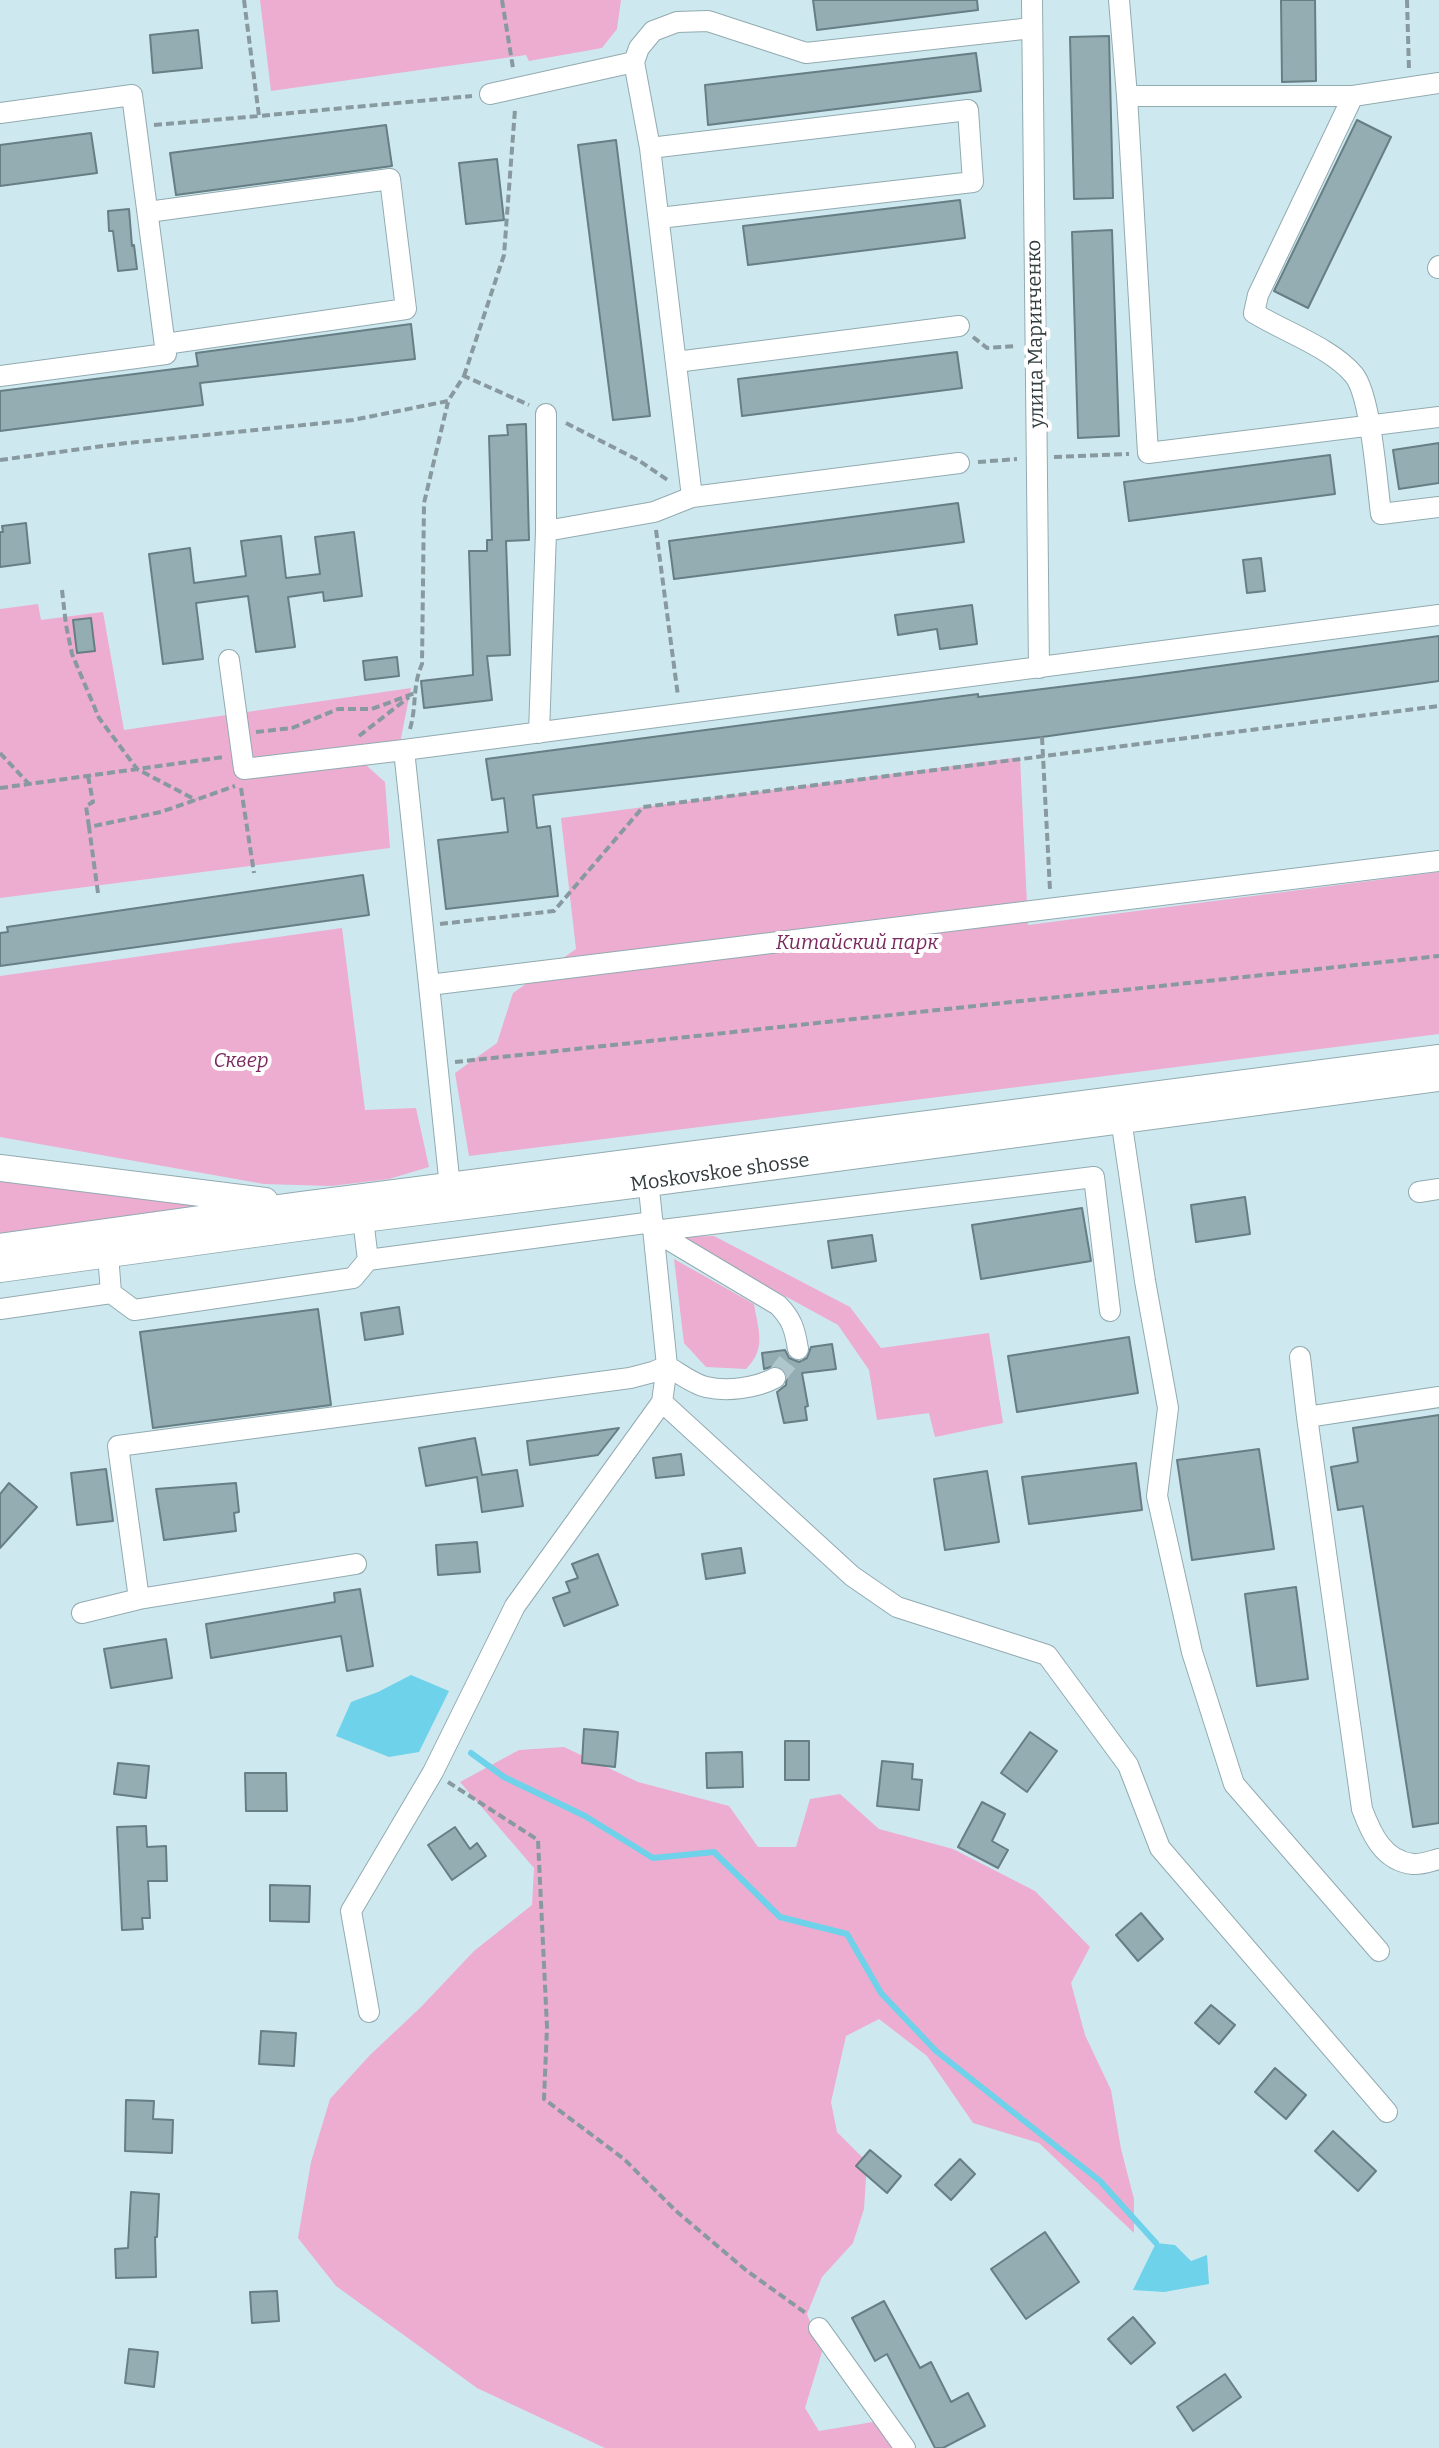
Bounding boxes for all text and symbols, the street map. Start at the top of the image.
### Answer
street label: улица Маринченко [1022,240,1050,428]
park label: Китайский парк [776,931,938,955]
park label: Сквер [214,1049,268,1073]
street label: Moskovskoe shosse [629,1149,811,1197]

